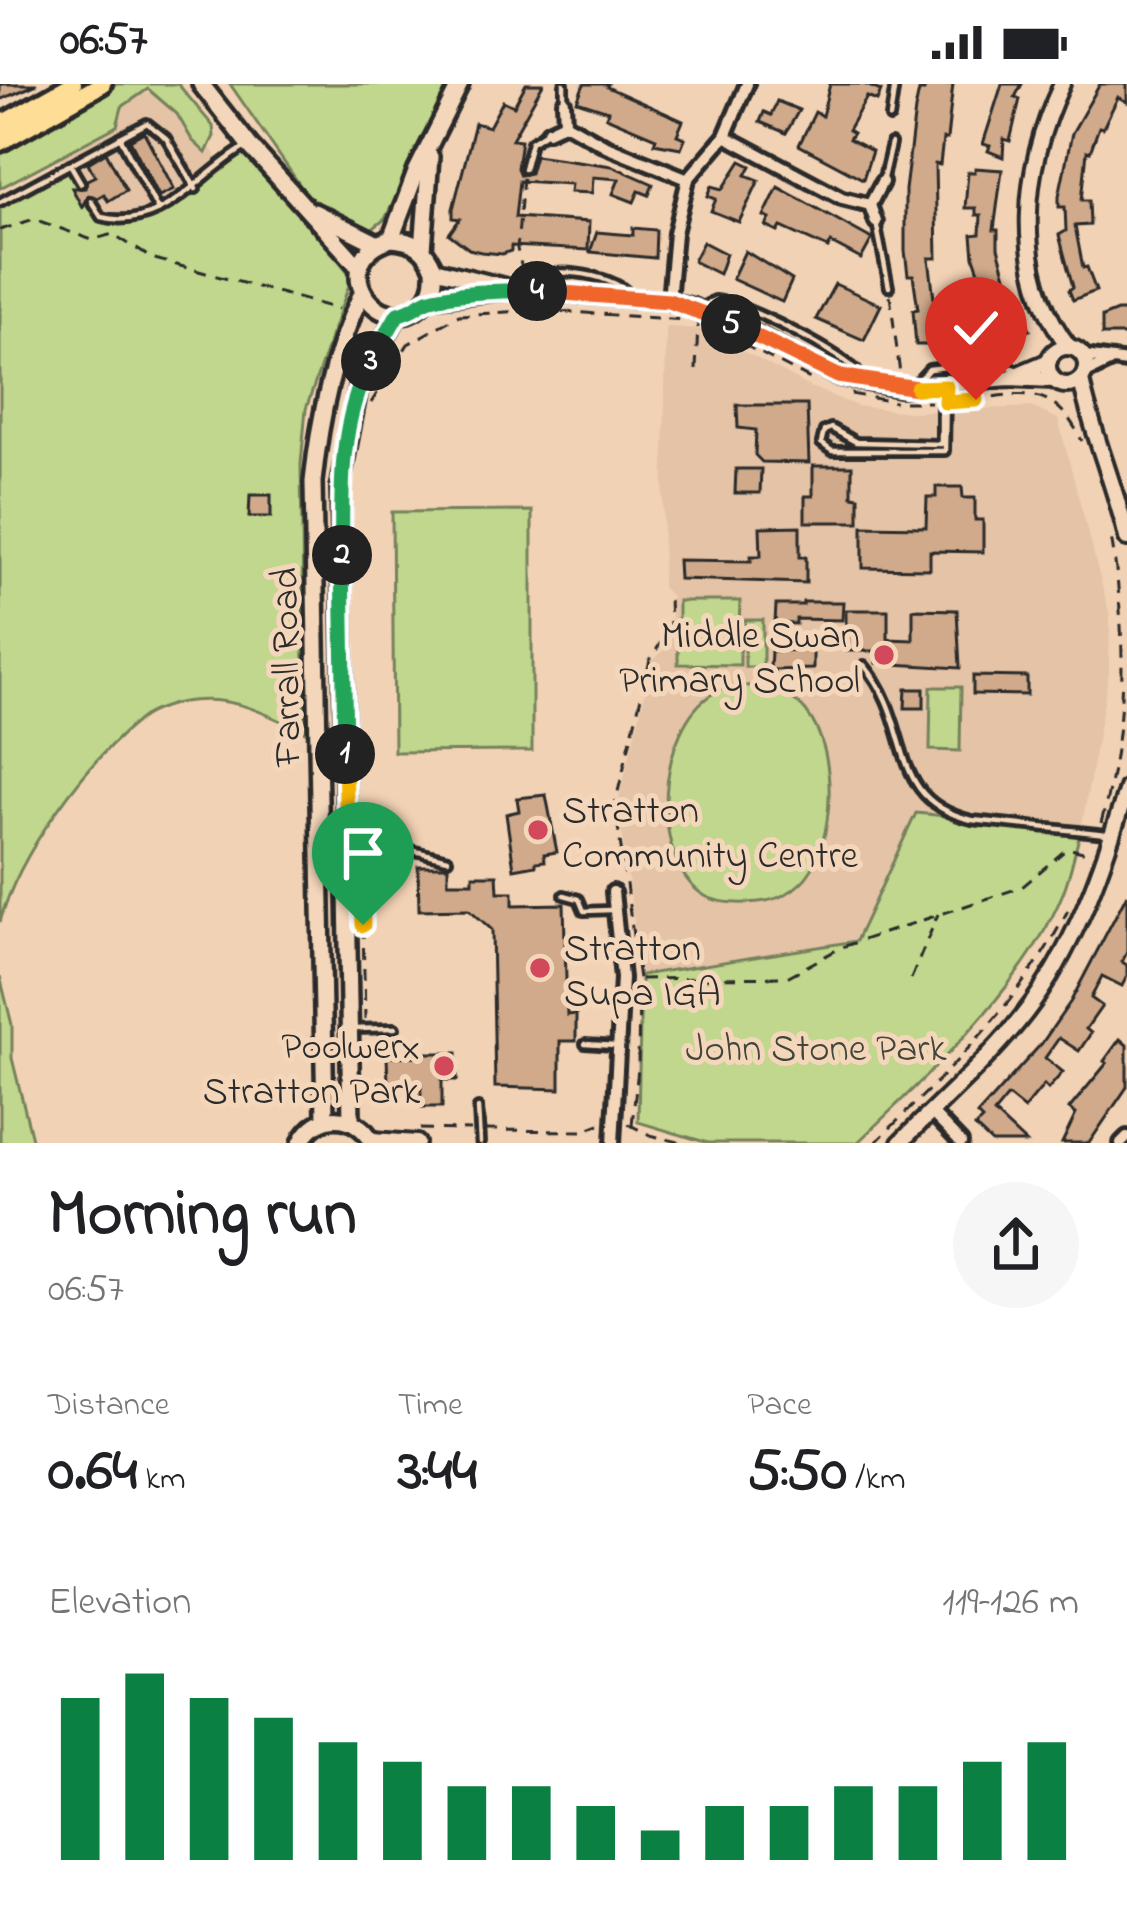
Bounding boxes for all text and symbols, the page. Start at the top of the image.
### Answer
text: 06:57 [60,9,147,75]
pin: 4 [507,261,567,321]
text: 4 [530,267,544,315]
pin [925,277,1027,400]
pin: 5 [701,294,761,354]
icon: check [943,295,1009,361]
text: 5 [722,300,740,348]
pin: 3 [341,331,401,391]
text: 3 [364,337,378,385]
pin: 2 [312,525,372,585]
text: 2 [334,531,350,579]
street label: Farrall Road [258,567,319,768]
place label: Middle Swan Primary School [619,609,860,711]
marker: Middle Swan Primary School [871,642,897,668]
pin: 1 [315,724,375,784]
text: 1 [340,730,350,778]
place label: Stratton Community Centre [562,784,858,886]
pin [312,802,414,925]
marker: Stratton Community Centre [525,817,551,843]
icon: arrive [330,820,396,886]
place label: Stratton Supa IGA [564,922,721,1024]
marker: Stratton Supa IGA [527,955,553,981]
place label: Poolwerx Stratton Park [203,1020,421,1122]
park label: John Stone Park [686,1022,947,1079]
marker: Poolwerx Stratton Park [431,1053,457,1079]
text: Morning run [48,1169,357,1265]
button: share [953,1182,1079,1308]
text: 06:57 [48,1262,124,1319]
text: Distance [48,1382,170,1430]
text: Time [398,1382,463,1430]
text: Pace [747,1382,812,1430]
text: 0.64 [48,1430,137,1517]
text: 3:44 [398,1430,477,1517]
text: 5:50 [747,1430,847,1517]
text: km [137,1456,186,1504]
text: /km [847,1456,906,1504]
text: Elevation [48,1575,191,1632]
text: 119–126 m [942,1575,1079,1632]

